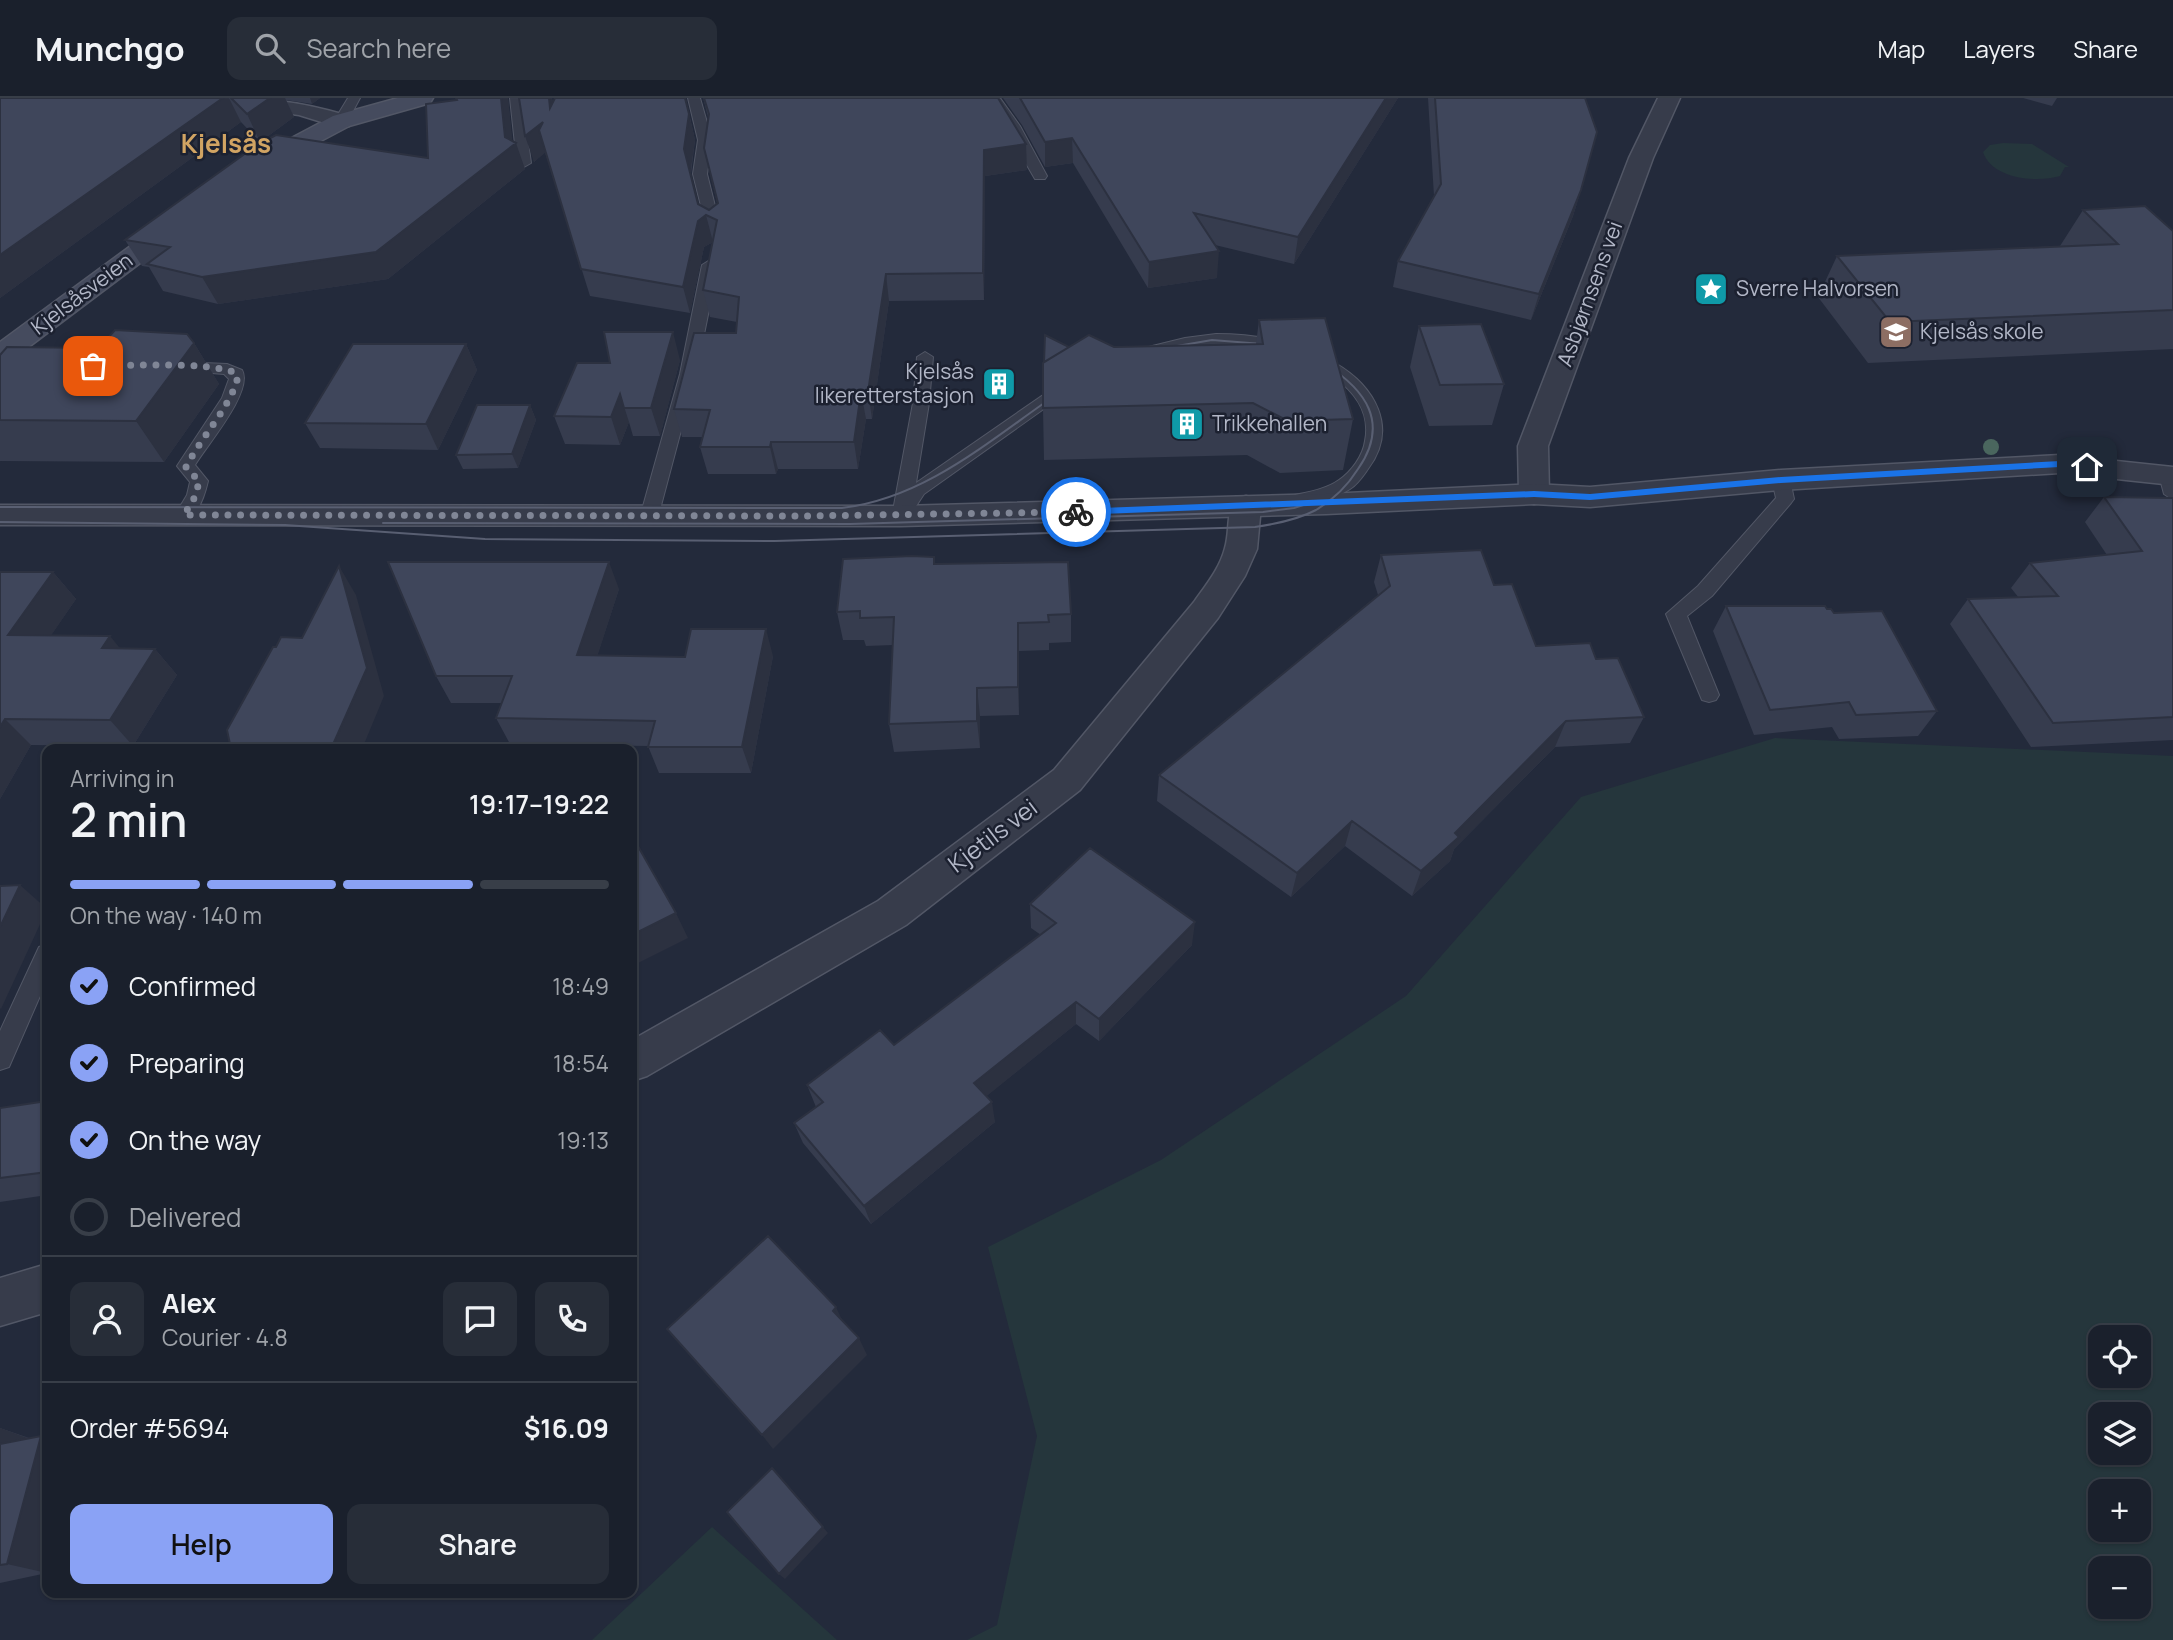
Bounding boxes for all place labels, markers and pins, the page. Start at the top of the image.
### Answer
place icon: Sverre Halvorsen [1692,270,1730,308]
place label: Sverre Halvorsen [1736,274,1899,302]
school or university icon: Kjelsås skole [1877,313,1915,351]
place label: Kjelsås skole [1920,317,2044,345]
pin [63,336,123,396]
place label: Kjelsås likeretterstasjon [815,357,974,409]
building icon: Kjelsås likeretterstasjon [980,365,1018,403]
building icon: Trikkehallen [1168,405,1206,443]
place label: Trikkehallen [1212,409,1327,437]
pin [2057,437,2117,497]

